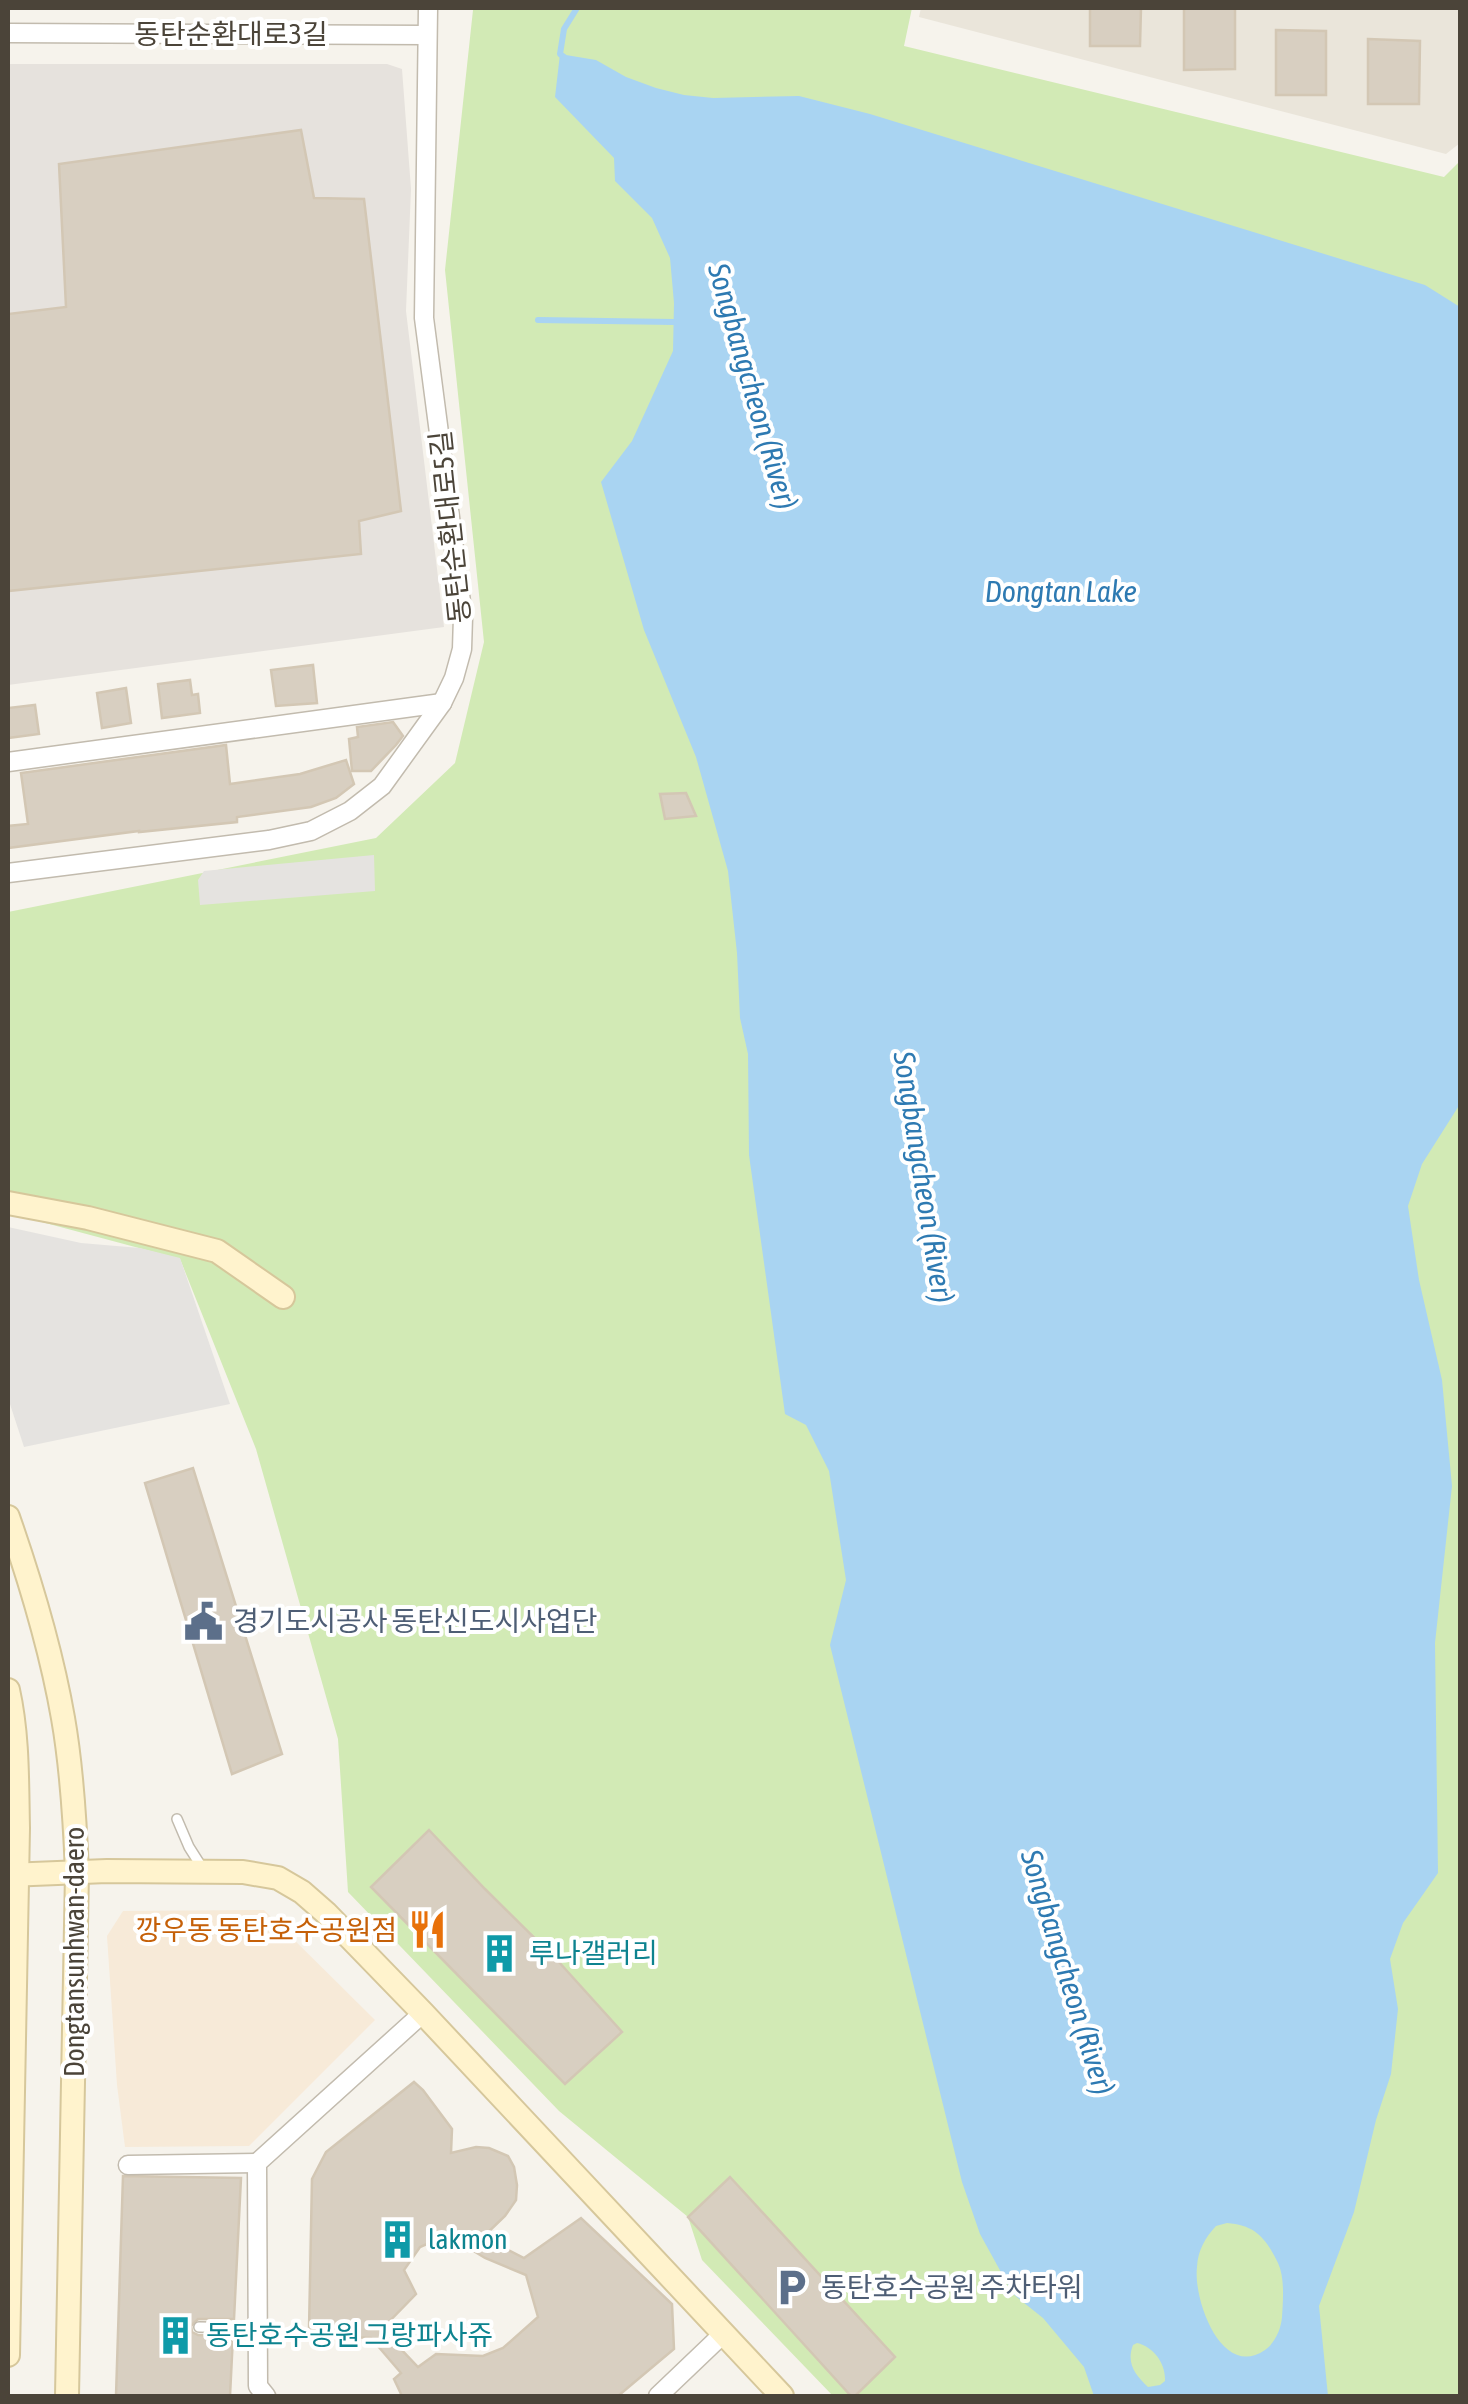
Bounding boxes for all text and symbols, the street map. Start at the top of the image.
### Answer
street label: 동탄순환대로3길 [134,18,328,50]
water label: Songbangcheon (River) [701,258,804,513]
street label: 동탄순환대로5길 [424,429,476,625]
water label: Dongtan Lake [985,574,1137,608]
water label: Songbangcheon (River) [887,1048,961,1305]
public building icon: 경기도시공사 동탄신도시사업단 [182,1600,224,1642]
place label: 경기도시공사 동탄신도시사업단 [233,1605,597,1637]
street label: Dongtansunhwan-daero [58,1827,90,2077]
water label: Songbangcheon (River) [1014,1845,1121,2098]
restaurant icon: 깡우동 동탄호수공원점 [406,1909,448,1951]
place label: 깡우동 동탄호수공원점 [136,1914,397,1946]
building icon: 루나갤러리 [478,1932,520,1974]
place label: 루나갤러리 [529,1937,658,1969]
building icon: lakmon [377,2218,419,2260]
place label: lakmon [428,2223,508,2255]
parking icon: 동탄호수공원 주차타워 [770,2266,812,2308]
place label: 동탄호수공원 주차타워 [821,2271,1082,2303]
building icon: 동탄호수공원 그랑파사쥬 [155,2314,197,2356]
place label: 동탄호수공원 그랑파사쥬 [206,2319,493,2351]

